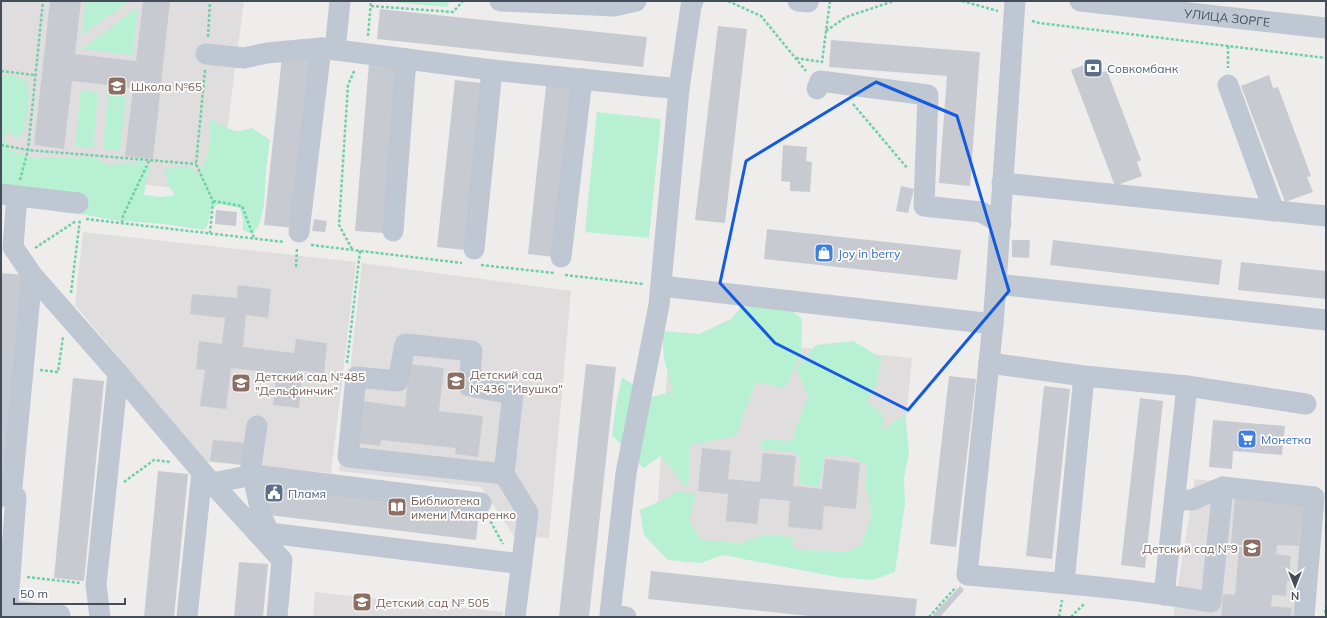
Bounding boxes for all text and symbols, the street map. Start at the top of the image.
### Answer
street label: УЛИЦА ЗОРГЕ [1182,5,1271,29]
bank icon: Совкомбанк [1082,57,1104,79]
place label: Совкомбанк [1107,61,1179,76]
school or university icon: Школа №65 [106,75,128,97]
place label: Школа №65 [131,79,202,94]
shop icon: Joy in berry [813,242,835,264]
place label: Joy in berry [838,246,901,261]
place label: Детский сад №436 "Ивушка" [470,367,563,396]
place label: Детский сад №485 "Дельфинчик" [255,369,365,398]
school or university icon: Детский сад №436 "Ивушка" [445,370,467,392]
school or university icon: Детский сад №485 "Дельфинчик" [230,372,252,394]
supermarket icon: Монетка [1236,428,1258,450]
place label: Монетка [1261,432,1311,447]
public building icon: Пламя [263,482,285,504]
place label: Пламя [288,486,326,501]
place label: Библиотека имени Макаренко [411,493,516,522]
library icon: Библиотека имени Макаренко [386,496,408,518]
school or university icon: Детский сад №9 [1241,537,1263,559]
place label: Детский сад №9 [1142,541,1238,556]
north arrow [1275,566,1315,606]
scale bar [14,580,125,606]
text: 50 m [20,586,48,601]
text: N [1291,589,1299,603]
school or university icon: Детский сад № 505 [351,591,373,613]
place label: Детский сад № 505 [376,595,489,610]

